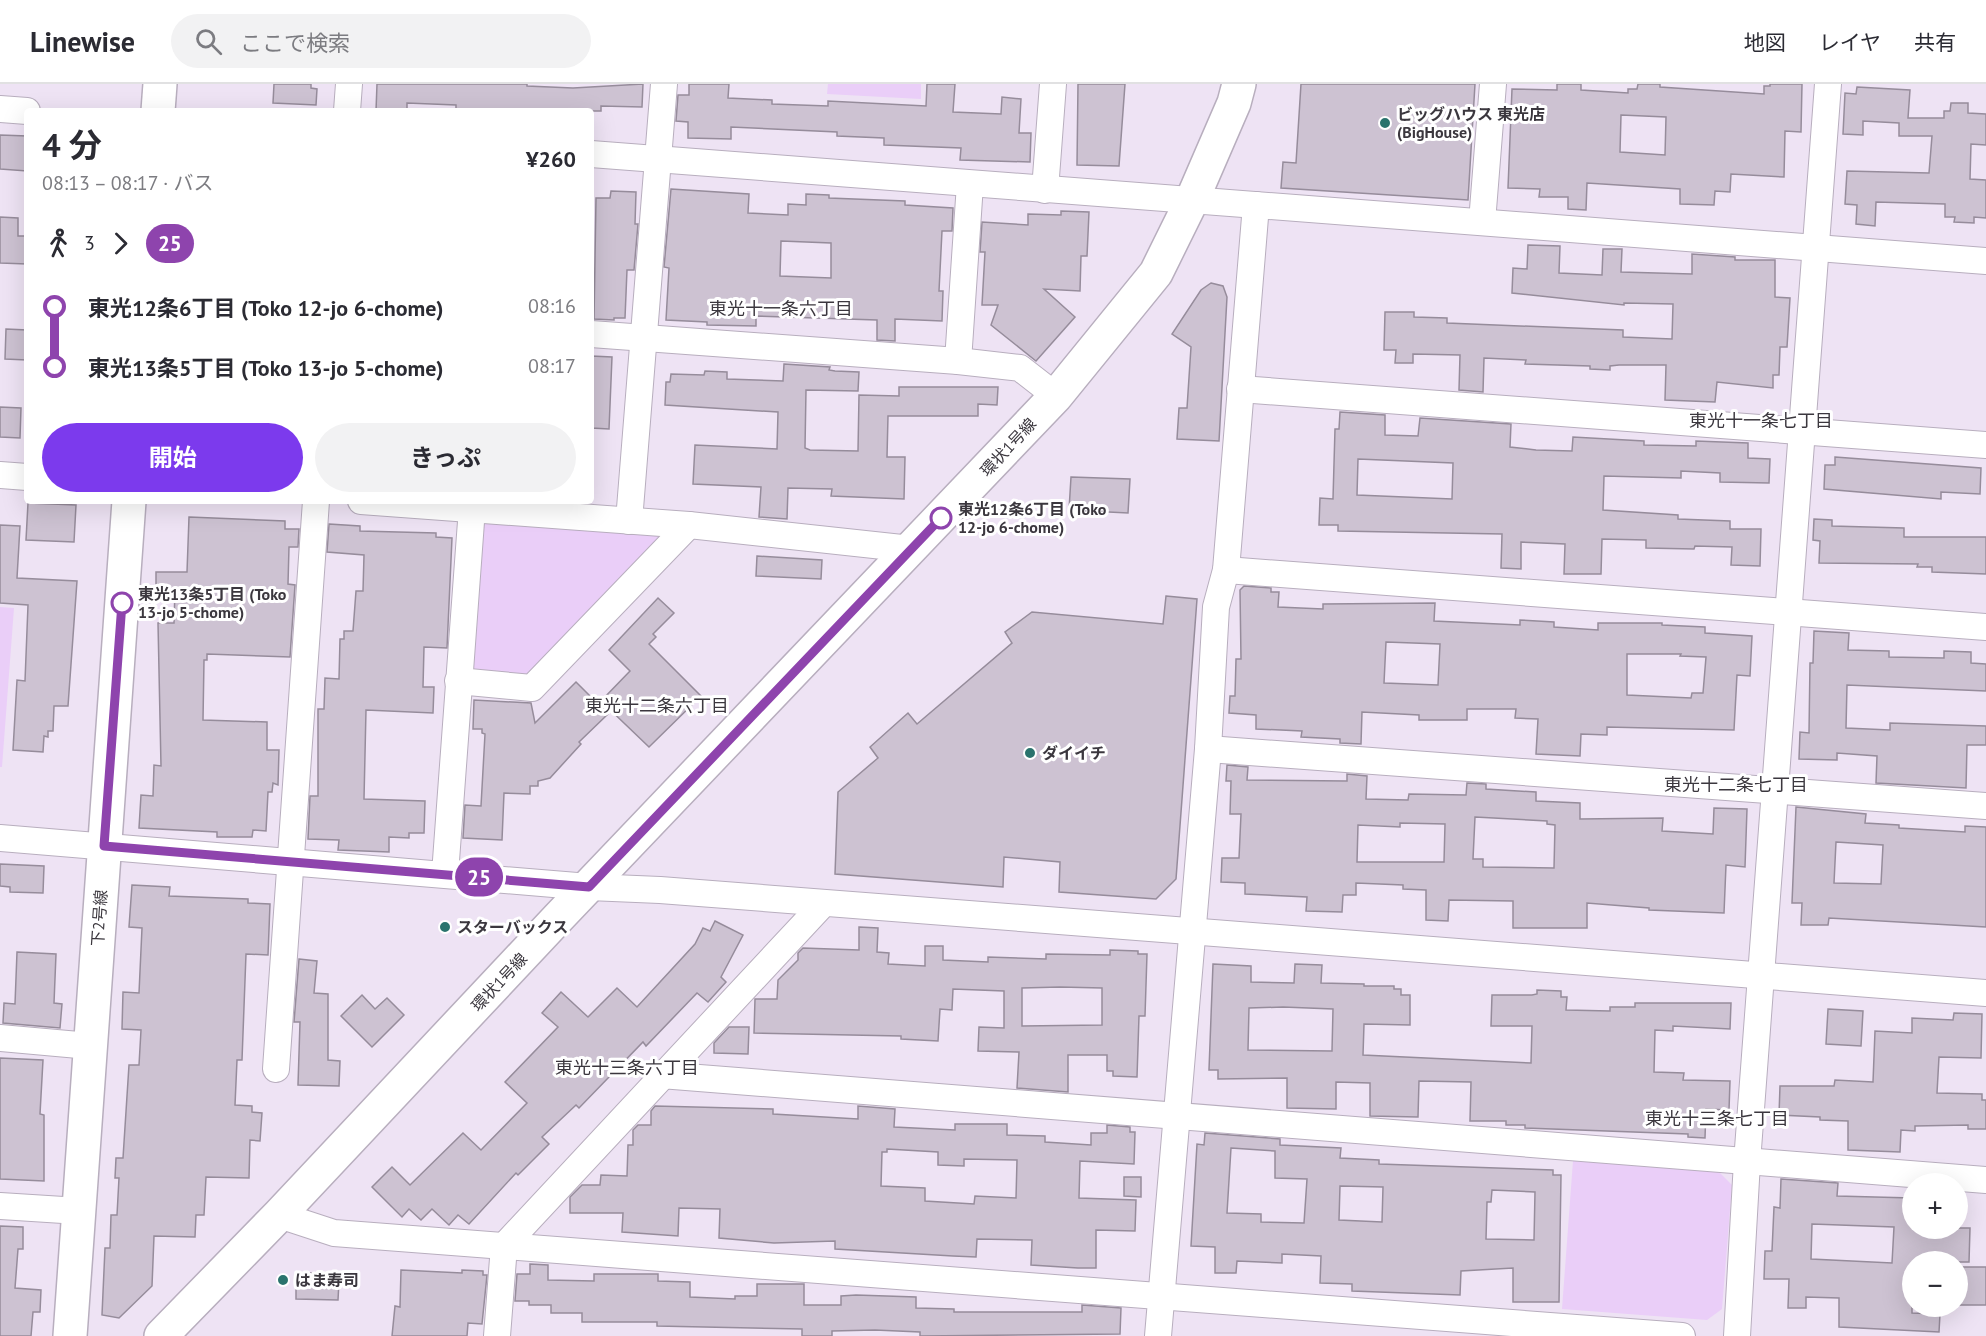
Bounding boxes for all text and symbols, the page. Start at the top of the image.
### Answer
search box [171,14,591,68]
text: Linewise [30,23,135,60]
icon: search [192,25,225,58]
text: ここで検索 [240,29,350,57]
text: 地図 [1744,29,1786,56]
text: レイヤ [1819,29,1881,56]
text: 共有 [1914,29,1956,56]
place label: ビッグハウス 東光店 (BigHouse) [1397,104,1545,142]
marker: ビッグハウス 東光店 (BigHouse) [1378,116,1392,130]
text: 4 分 [42,123,102,166]
text: ¥260 [526,145,576,173]
text: 08:13 – 08:17 · バス [42,170,214,196]
icon: walk [42,227,75,260]
icon: forward [104,227,137,260]
text: 3 [84,230,95,256]
text: 25 [158,230,182,257]
text: 08:16 [528,293,576,319]
text: 東光12条6丁目 (Toko 12-jo 6-chome) [88,294,444,322]
district label: 東光十一条六丁目 [709,297,853,320]
text: 08:17 [528,353,576,379]
text: 東光13条5丁目 (Toko 13-jo 5-chome) [88,354,444,382]
district label: 東光十一条七丁目 [1689,409,1833,432]
street label: 環状1号線 [976,414,1040,480]
button: 開始 [42,423,303,492]
button: きっぷ [315,423,576,492]
place label: 東光12条6丁目 (Toko 12-jo 6-chome) [958,499,1107,537]
marker: 東光12条6丁目 (Toko 12-jo 6-chome) [930,507,952,529]
place label: 東光13条5丁目 (Toko 13-jo 5-chome) [138,584,287,622]
marker: 東光13条5丁目 (Toko 13-jo 5-chome) [111,592,133,614]
district label: 東光十二条六丁目 [585,694,729,717]
place label: ダイイチ [1042,743,1106,763]
marker: ダイイチ [1023,746,1037,760]
district label: 東光十二条七丁目 [1664,773,1808,796]
line badge: 25 [452,858,506,896]
text: 25 [467,864,491,891]
street label: 下2号線 [87,889,111,947]
place label: スターバックス [457,917,568,937]
marker: スターバックス [438,920,452,934]
street label: 環状1号線 [467,949,531,1015]
district label: 東光十三条六丁目 [555,1056,699,1079]
district label: 東光十三条七丁目 [1645,1107,1789,1130]
map controls [1902,1173,1968,1317]
button: + [1902,1173,1968,1239]
button: − [1902,1251,1968,1317]
place label: はま寿司 [295,1270,359,1290]
marker: はま寿司 [276,1273,290,1287]

